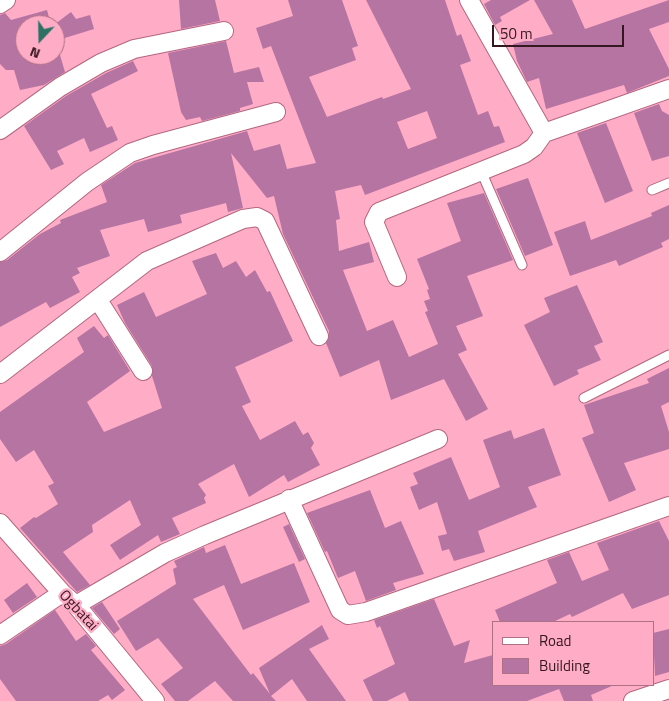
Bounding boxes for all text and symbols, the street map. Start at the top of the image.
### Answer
north arrow [15,15,65,65]
scale bar [494,15,626,47]
text: 50 m [500,22,533,45]
text: N [27,42,43,65]
street label: Ogbatai [55,587,101,635]
legend [492,621,654,686]
text: Road [539,629,571,652]
text: Building [539,654,590,677]

